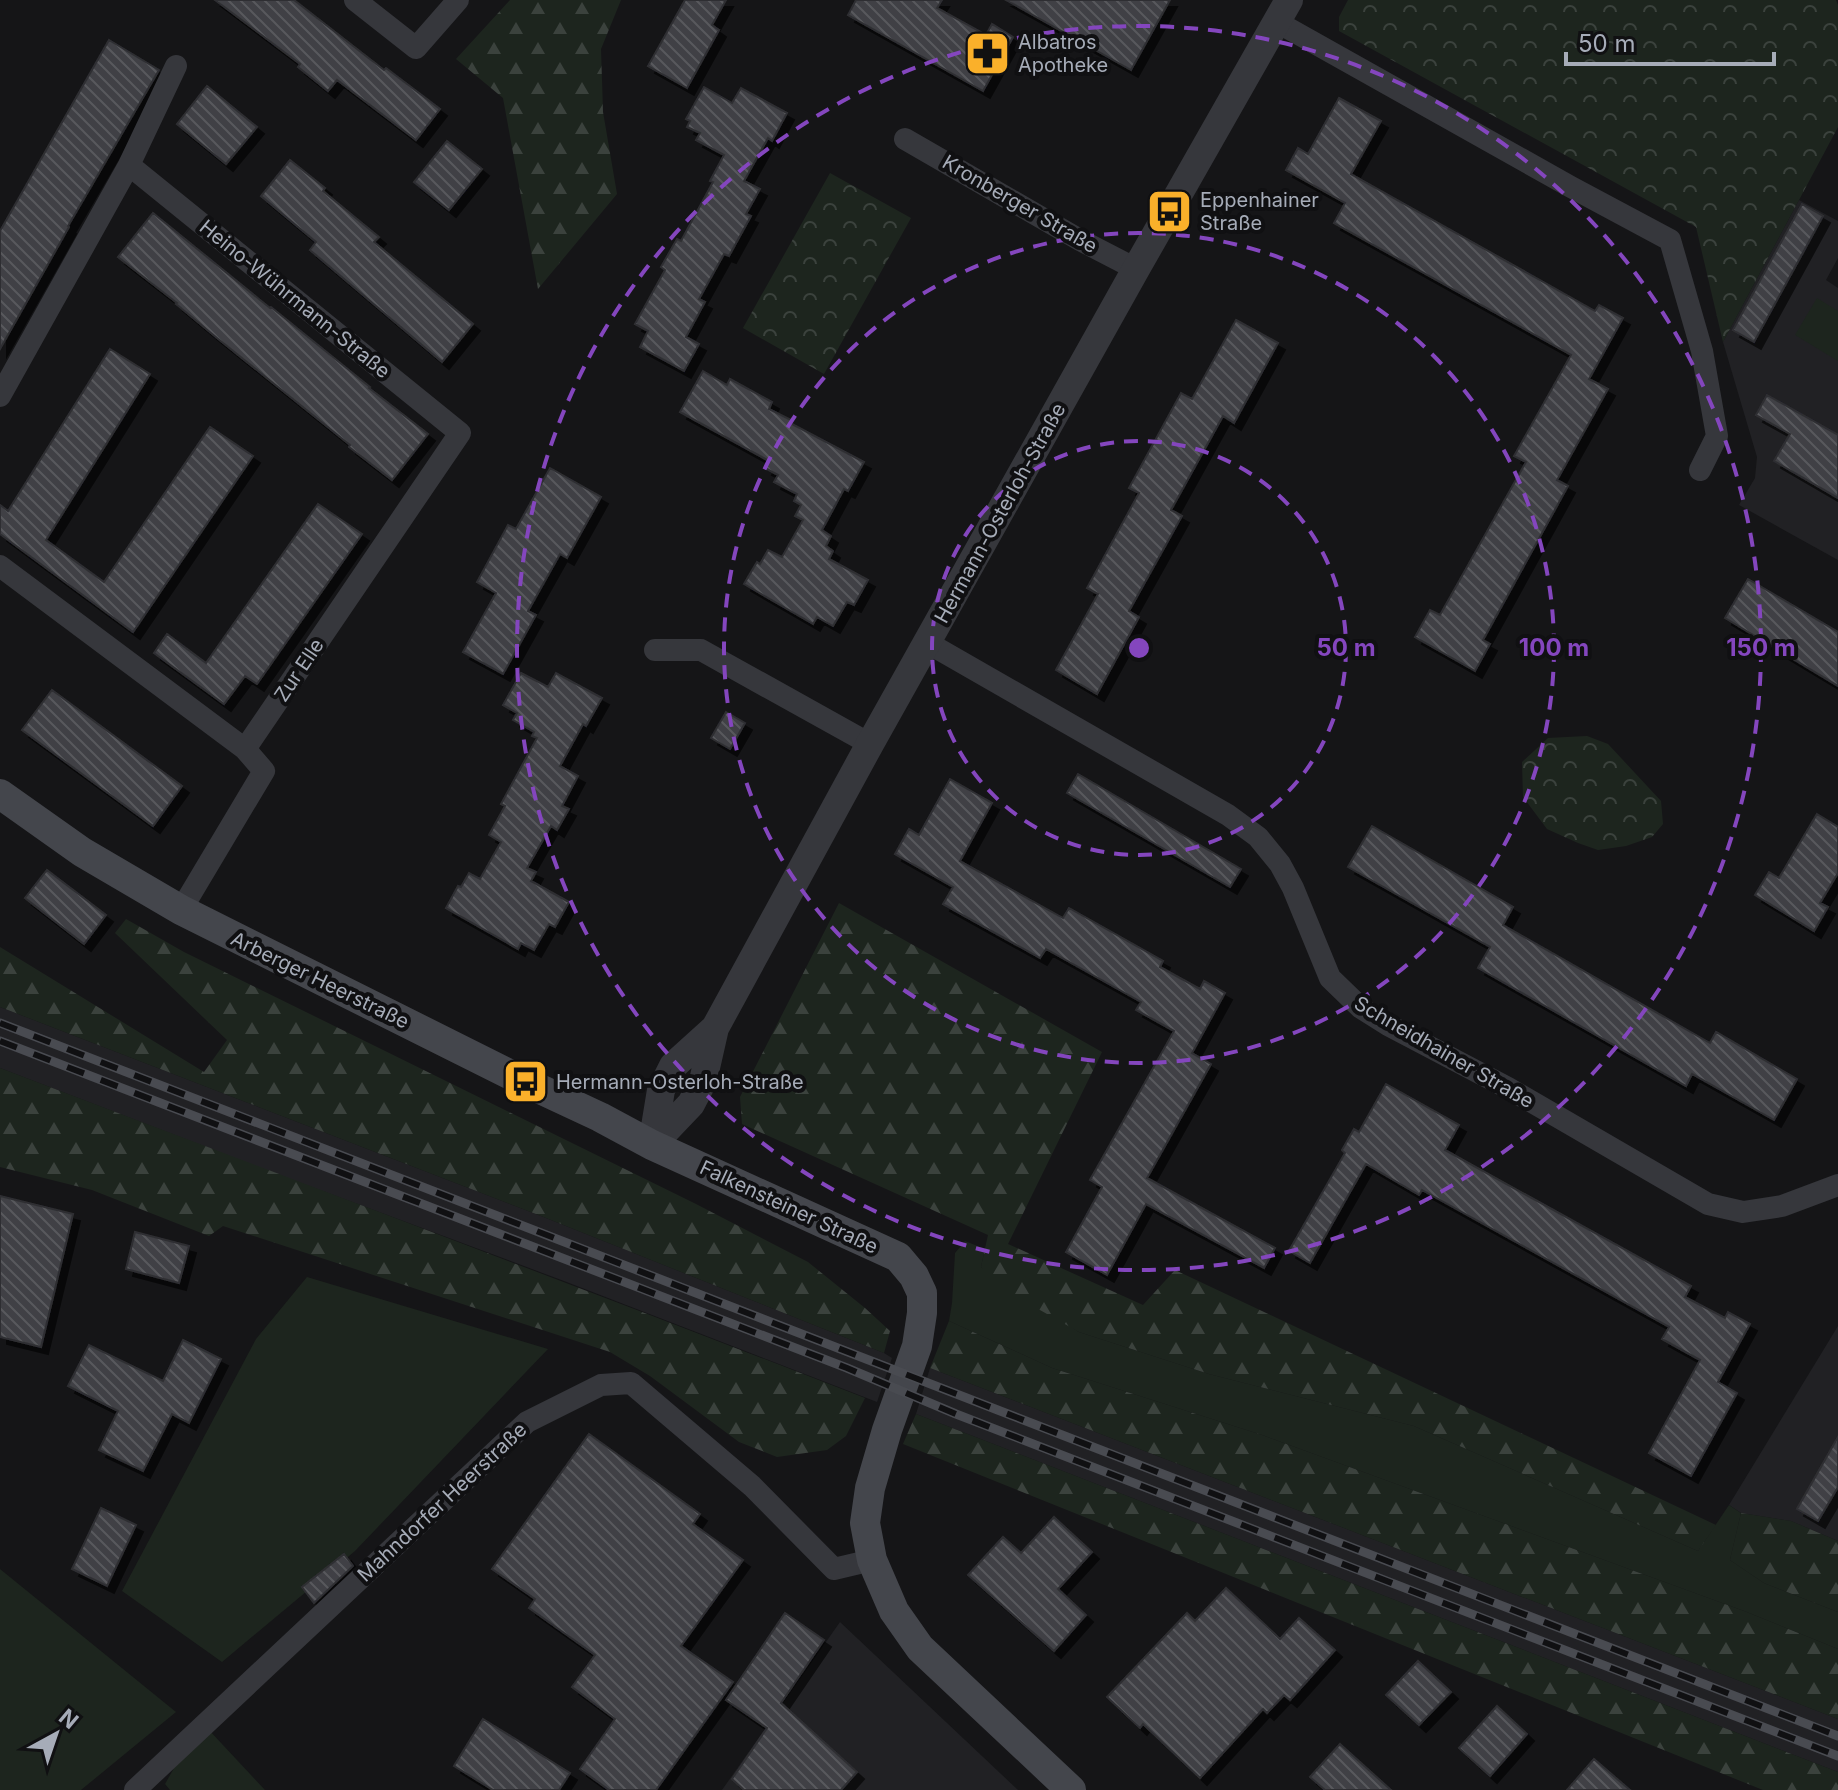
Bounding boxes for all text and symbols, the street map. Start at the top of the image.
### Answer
scale bar [1566,16,1774,66]
text: 50 m [1578,29,1636,58]
pharmacy icon: Albatros Apotheke [963,30,1011,78]
place label: Albatros Apotheke [1018,30,1108,77]
street label: Kronberger Straße [938,150,1102,258]
bus stop icon: Eppenhainer Straße [1145,188,1193,236]
place label: Eppenhainer Straße [1200,188,1319,235]
street label: Heino-Wührmann-Straße [195,215,395,383]
street label: Hermann-Osterloh-Straße [929,399,1071,627]
text: 50 m [1316,633,1376,662]
text: 100 m [1519,633,1589,662]
text: 150 m [1726,633,1796,662]
street label: Zur Elle [269,634,329,706]
centre of rings [1125,634,1153,662]
street label: Arberger Heerstraße [227,926,413,1034]
street label: Schneidhainer Straße [1350,991,1538,1113]
bus stop icon: Hermann-Osterloh-Straße [501,1058,549,1106]
place label: Hermann-Osterloh-Straße [556,1070,804,1094]
street label: Falkensteiner Straße [696,1155,882,1259]
street label: Mahndorfer Heerstraße [353,1417,531,1587]
north arrow [16,1694,96,1774]
text: N [54,1703,84,1734]

